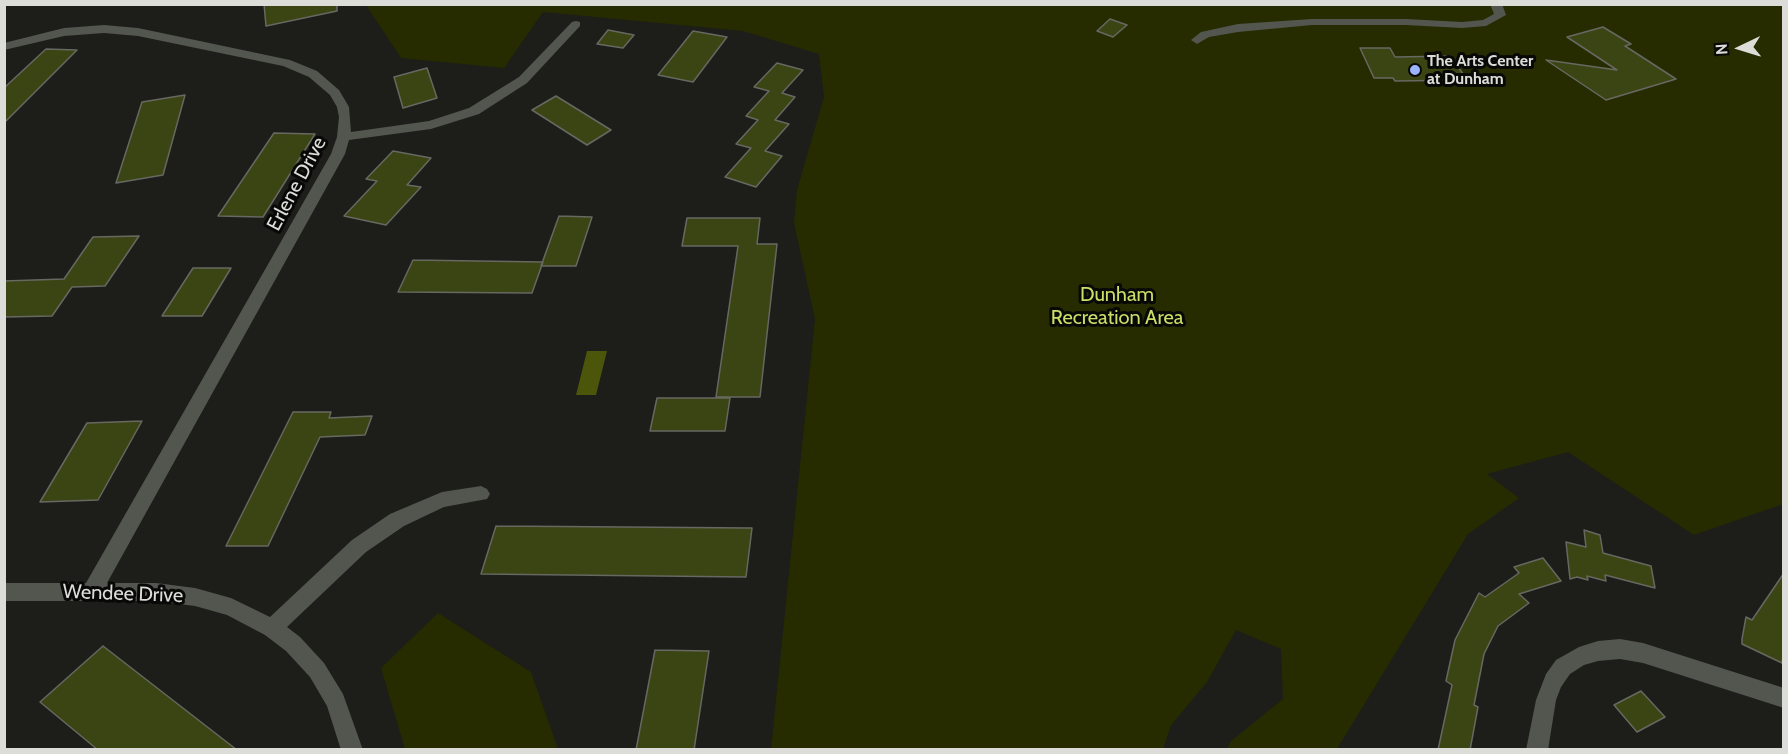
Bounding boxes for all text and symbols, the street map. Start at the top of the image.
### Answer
north arrow [1710,18,1770,78]
text: N [1712,43,1731,56]
place label: The Arts Center at Dunham [1427,51,1533,89]
marker: The Arts Center at Dunham [1408,63,1422,77]
street label: Erlene Drive [262,133,332,235]
park label: Dunham Recreation Area [1051,283,1183,330]
street label: Wendee Drive [62,580,184,608]

